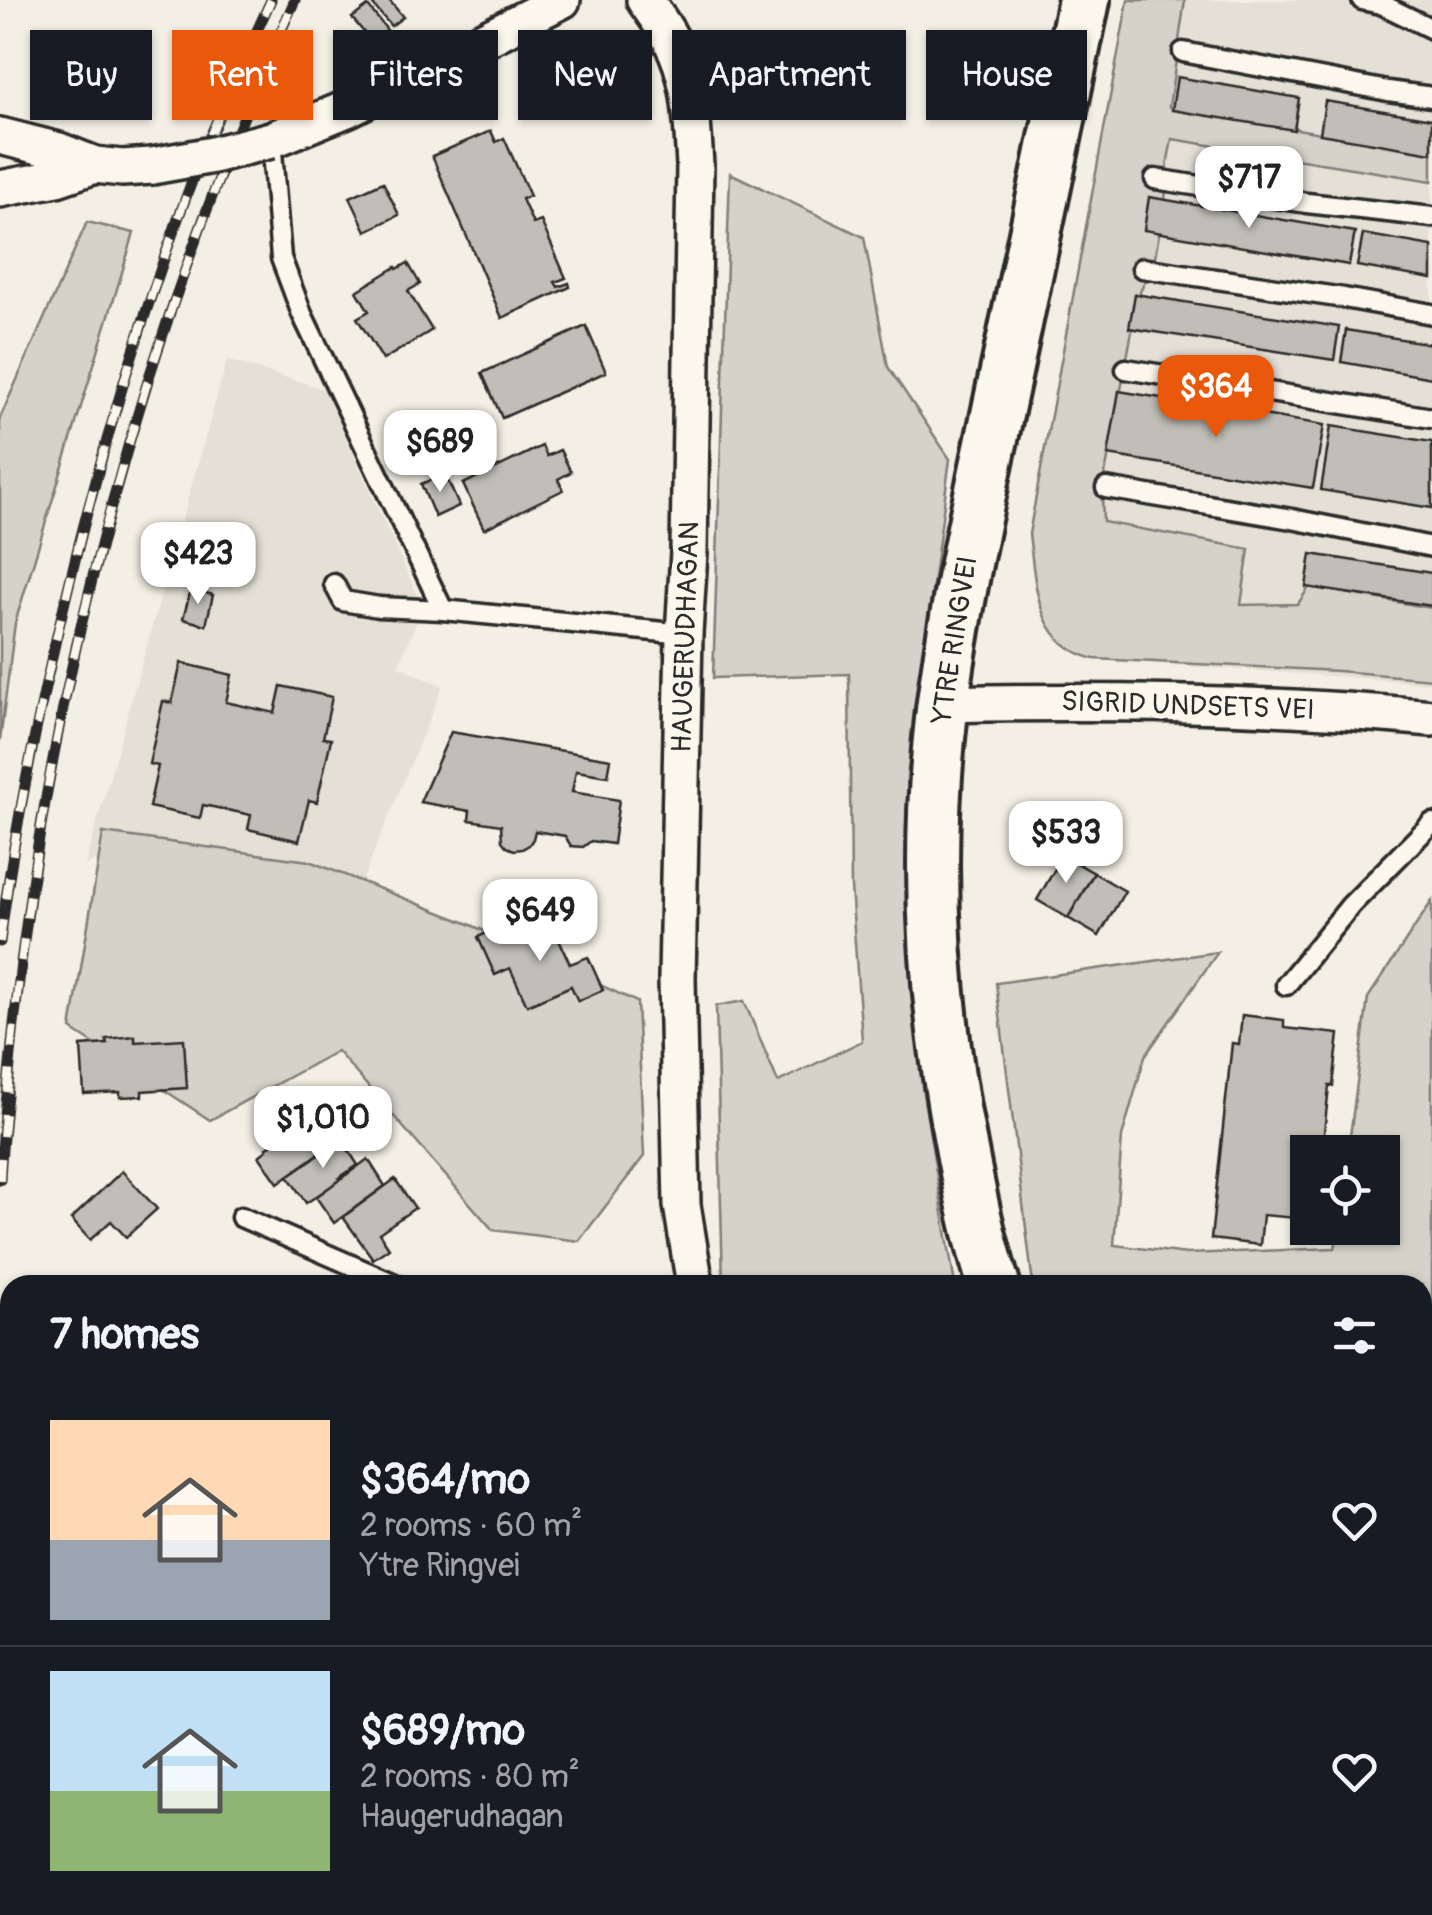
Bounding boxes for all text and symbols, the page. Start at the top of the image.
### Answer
chip: Buy [30,30,152,120]
chip: Rent [172,30,313,120]
chip: Filters [333,30,498,120]
chip: New [518,30,652,120]
chip: Apartment [672,30,906,120]
chip: House [926,30,1087,120]
pin: $717 [1190,146,1308,231]
text: $717 [1217,158,1281,198]
pin: $364 [1157,355,1275,440]
text: $364 [1180,367,1252,407]
pin: $689 [381,410,499,495]
text: $689 [406,422,474,462]
street label: HAUGERUDHAGAN [664,521,708,753]
pin: $423 [139,522,257,607]
text: $423 [163,534,233,574]
street label: YTRE RINGVEI [924,554,986,727]
street label: SIGRID UNDSETS VEI [1061,684,1315,728]
pin: $533 [1007,801,1125,886]
text: $533 [1031,813,1101,853]
pin: $649 [481,879,599,964]
text: $649 [504,891,576,931]
pin: $1,010 [242,1086,404,1171]
text: $1,010 [276,1098,370,1138]
map controls [1290,1135,1400,1245]
button: locate [1290,1135,1400,1245]
icon: filters [1327,1308,1382,1363]
text: 7 homes [50,1309,199,1361]
text: $364/mo [360,1454,530,1506]
icon: home [130,1460,250,1580]
icon: heart [1327,1493,1382,1548]
text: 2 rooms · 60 m² [360,1506,582,1546]
text: Ytre Ringvei [360,1546,520,1586]
text: $689/mo [360,1705,525,1757]
icon: home [130,1711,250,1831]
icon: heart [1327,1744,1382,1799]
text: 2 rooms · 80 m² [360,1757,580,1797]
text: Haugerudhagan [360,1797,564,1837]

